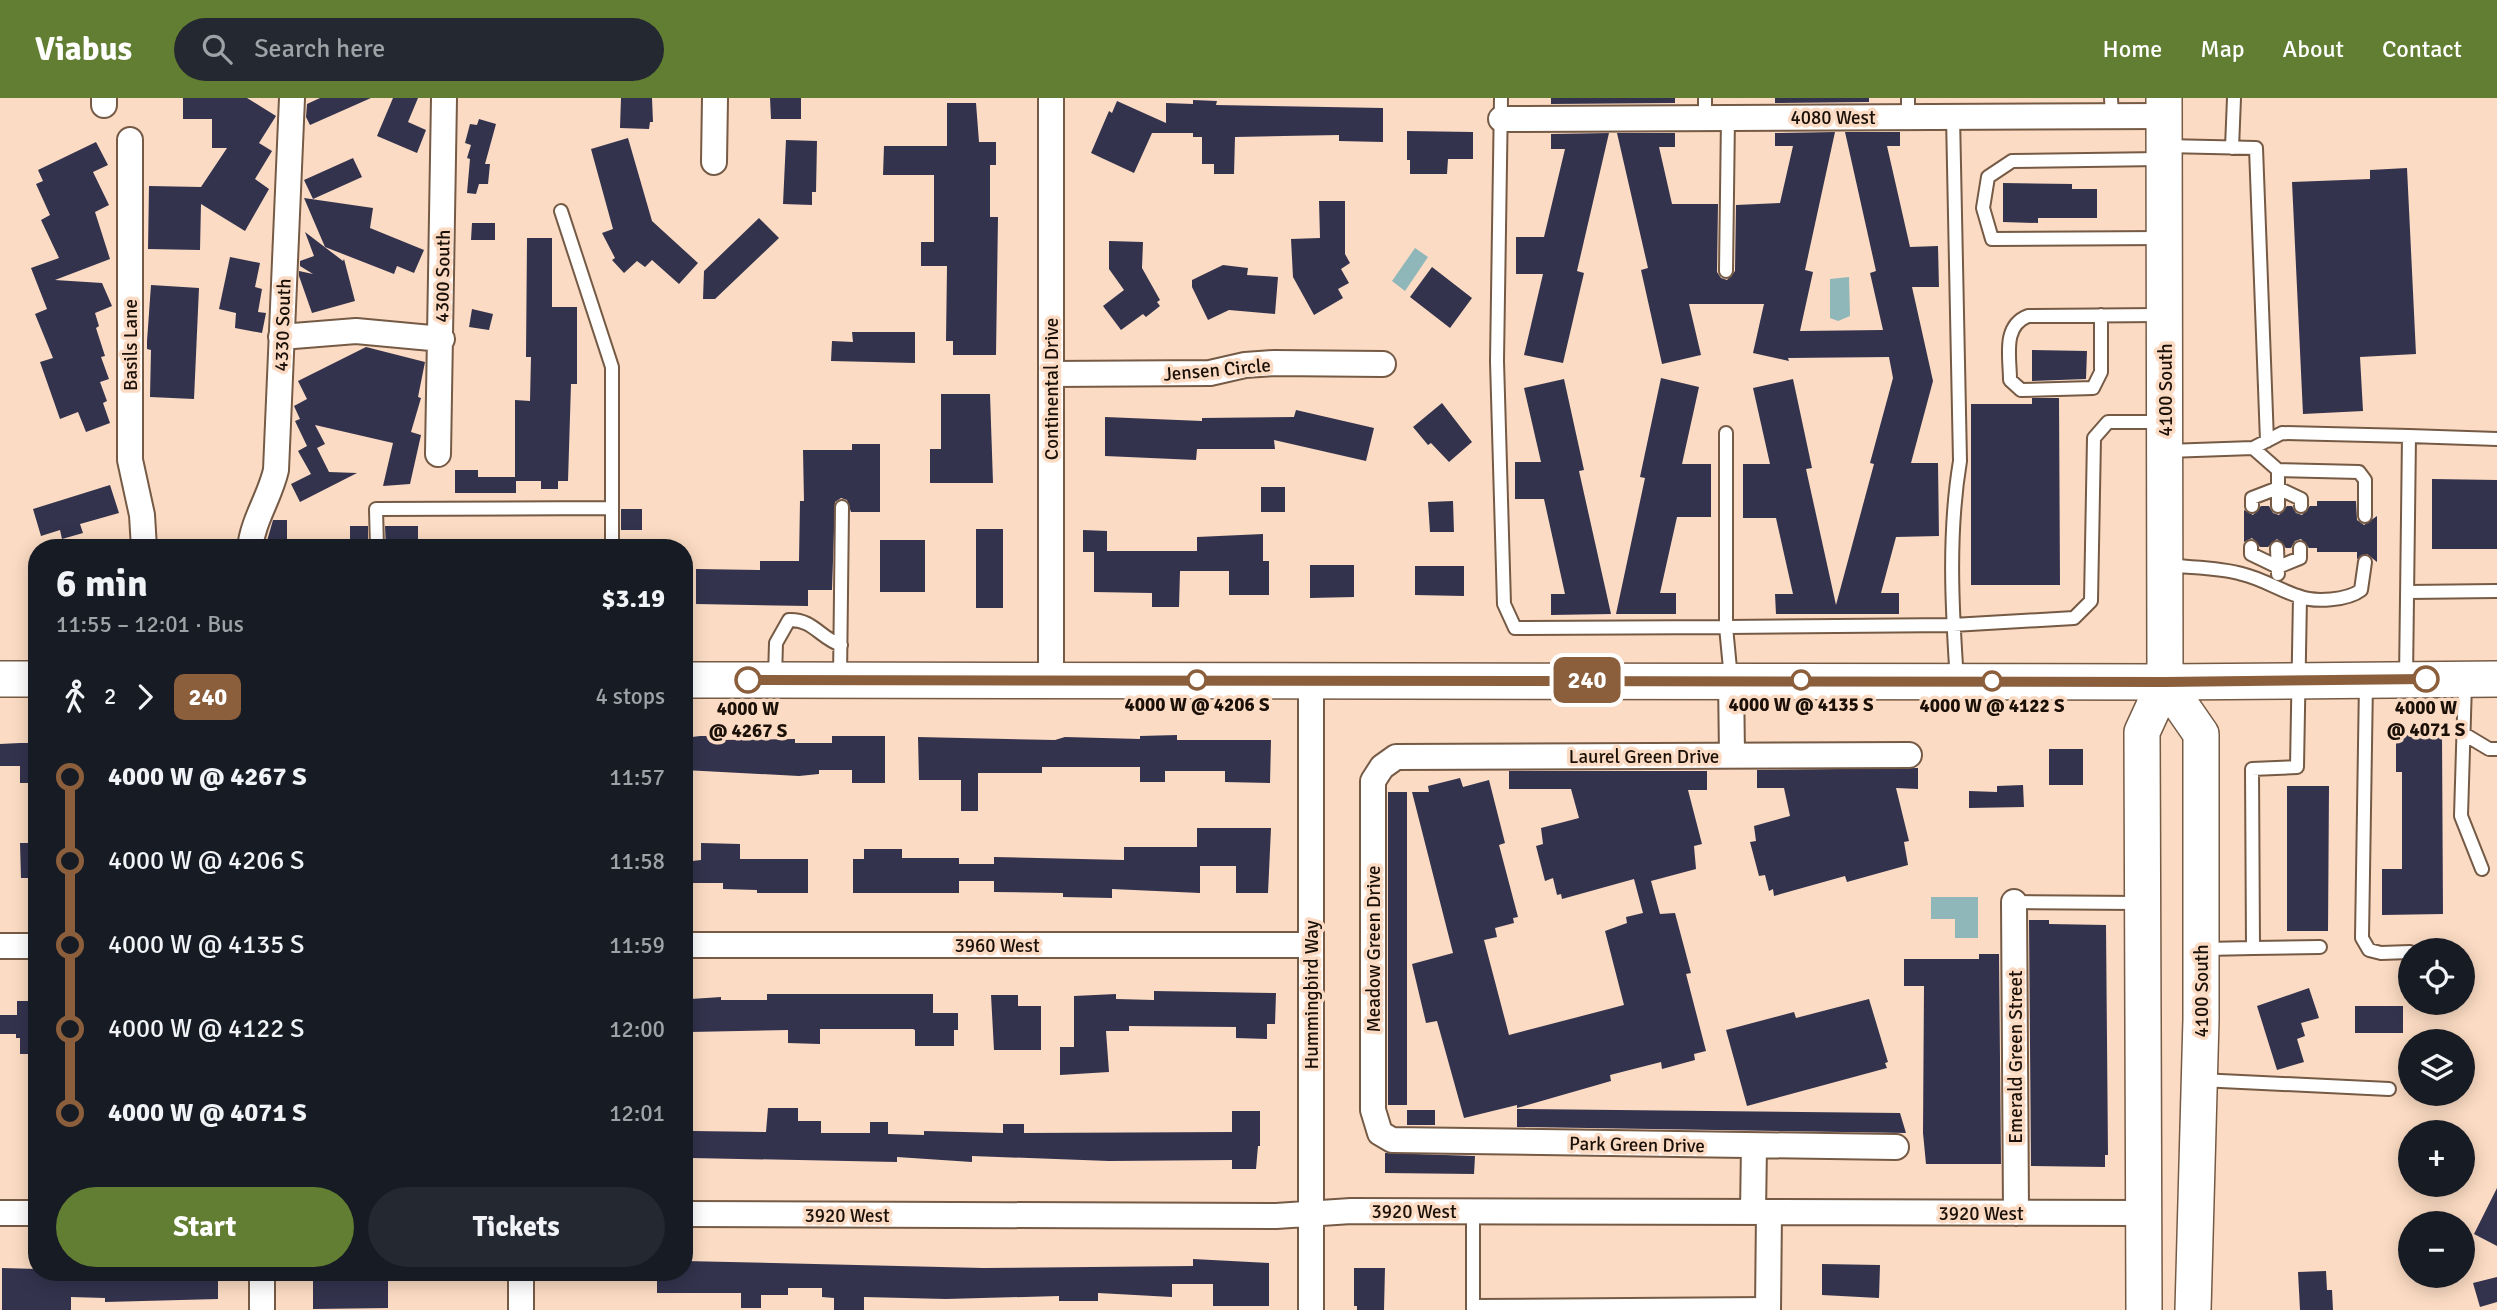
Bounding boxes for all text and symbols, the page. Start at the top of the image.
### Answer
search box [174,18,664,81]
text: Viabus [35,29,132,70]
icon: search [198,30,236,68]
text: Search here [254,33,385,65]
text: Home [2102,34,2162,64]
text: Map [2200,34,2245,64]
text: About [2283,34,2344,64]
text: Contact [2382,34,2462,64]
street label: 4080 West [1790,106,1876,130]
street label: 4300 South [430,229,456,323]
street label: 4330 South [269,278,297,372]
street label: Basils Lane [119,299,143,391]
street label: Continental Drive [1040,318,1064,460]
street label: 4100 South [2154,343,2178,437]
street label: Jensen Circle [1162,353,1272,387]
text: 6 min [56,560,148,607]
text: $3.19 [601,583,665,615]
text: 11:55 – 12:01 · Bus [56,610,244,639]
line badge: 240 [1547,657,1627,703]
text: 240 [1568,665,1606,695]
marker: 4000 W @ 4071 S [2413,666,2439,692]
marker: 4000 W @ 4267 S [735,667,761,693]
marker: 4000 W @ 4206 S [1187,670,1207,690]
marker: 4000 W @ 4135 S [1791,670,1811,690]
marker: 4000 W @ 4122 S [1982,671,2002,691]
icon: walk [56,678,94,716]
icon: forward [126,678,164,716]
text: 2 [104,682,116,711]
text: 240 [188,682,227,712]
text: 4 stops [595,682,665,711]
place label: 4000 W @ 4206 S [1124,693,1270,717]
place label: 4000 W @ 4135 S [1728,693,1874,717]
place label: 4000 W @ 4122 S [1919,694,2065,718]
place label: 4000 W @ 4071 S [2387,696,2466,742]
place label: 4000 W @ 4267 S [709,697,788,743]
street label: Laurel Green Drive [1569,745,1719,769]
text: 4000 W @ 4267 S [108,761,307,793]
text: 11:57 [609,763,665,792]
text: 4000 W @ 4206 S [108,845,304,877]
text: 11:58 [609,847,665,876]
street label: Meadow Green Drive [1362,866,1386,1033]
street label: Hummingbird Way [1300,920,1324,1070]
text: 4000 W @ 4135 S [108,929,304,961]
text: 11:59 [609,931,665,960]
street label: 3960 West [954,934,1040,958]
map controls [2398,938,2475,1288]
button: locate [2398,938,2475,1015]
street label: 4100 South [2190,944,2214,1038]
street label: Emerald Green Street [2004,970,2028,1144]
text: 4000 W @ 4122 S [108,1013,304,1045]
text: 12:00 [609,1015,665,1044]
button: layers [2398,1029,2475,1106]
text: 4000 W @ 4071 S [108,1097,307,1129]
text: 12:01 [609,1099,665,1128]
button: + [2398,1120,2475,1197]
street label: Park Green Drive [1569,1132,1705,1158]
button: Start [56,1187,354,1267]
button: Tickets [368,1187,665,1267]
street label: 3920 West [1371,1200,1457,1224]
street label: 3920 West [1938,1202,2024,1226]
street label: 3920 West [804,1204,890,1228]
button: − [2398,1211,2475,1288]

